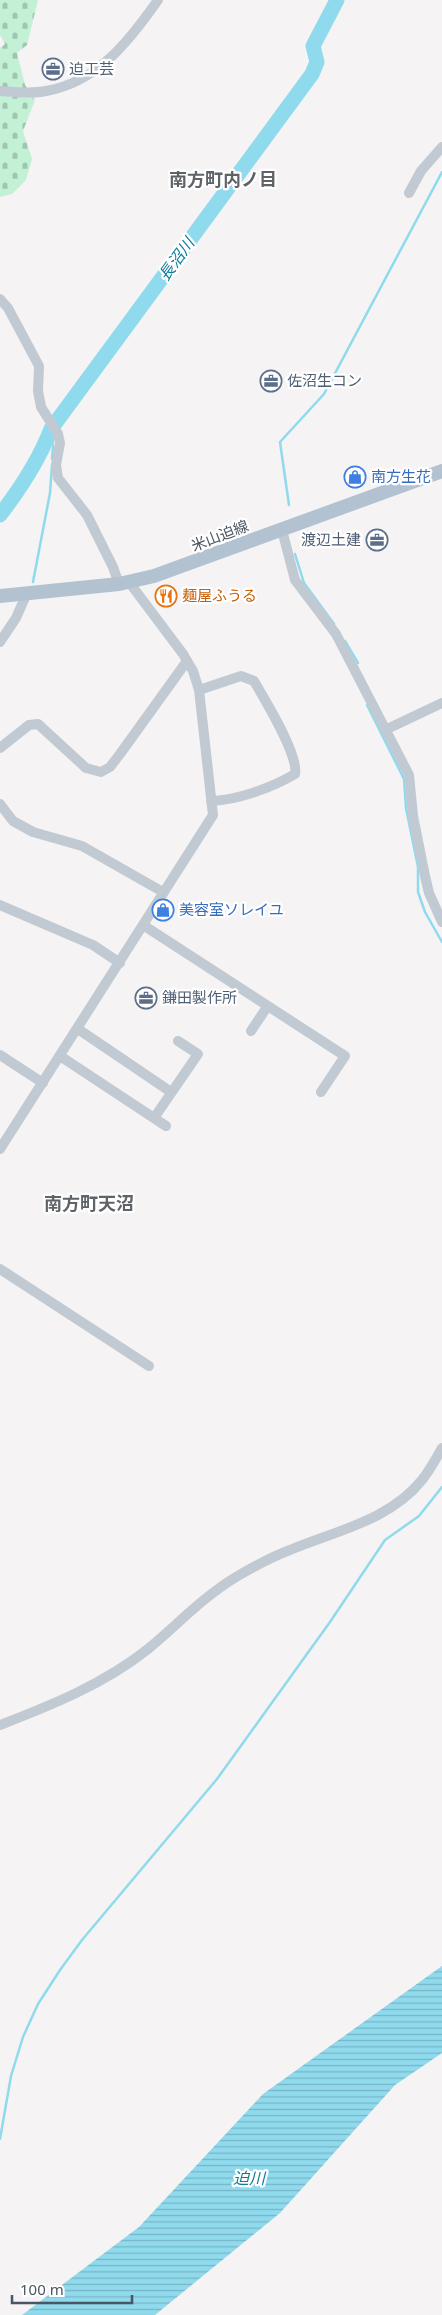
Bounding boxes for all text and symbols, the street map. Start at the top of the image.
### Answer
office icon: 迫工芸 [41,57,65,81]
place label: 迫工芸 [69,58,114,78]
district label: 南方町内ノ目 [169,167,277,191]
water label: 長沼川 [153,232,200,285]
office icon: 佐沼生コン [259,369,283,393]
place label: 佐沼生コン [287,370,362,390]
shop icon: 南方生花 [343,465,367,489]
place label: 南方生花 [371,466,431,486]
street label: 米山迫線 [188,515,251,555]
office icon: 渡辺土建 [365,528,389,552]
place label: 渡辺土建 [301,529,361,549]
restaurant icon: 麺屋ふうる [154,584,178,608]
place label: 麺屋ふうる [182,585,257,605]
shop icon: 美容室ソレイユ [151,898,175,922]
place label: 美容室ソレイユ [179,899,284,919]
office icon: 鎌田製作所 [134,986,158,1010]
place label: 鎌田製作所 [162,987,237,1007]
district label: 南方町天沼 [44,1191,134,1215]
water label: 迫川 [233,2167,267,2189]
scale bar [12,2272,132,2304]
text: 100 m [20,2279,64,2299]

